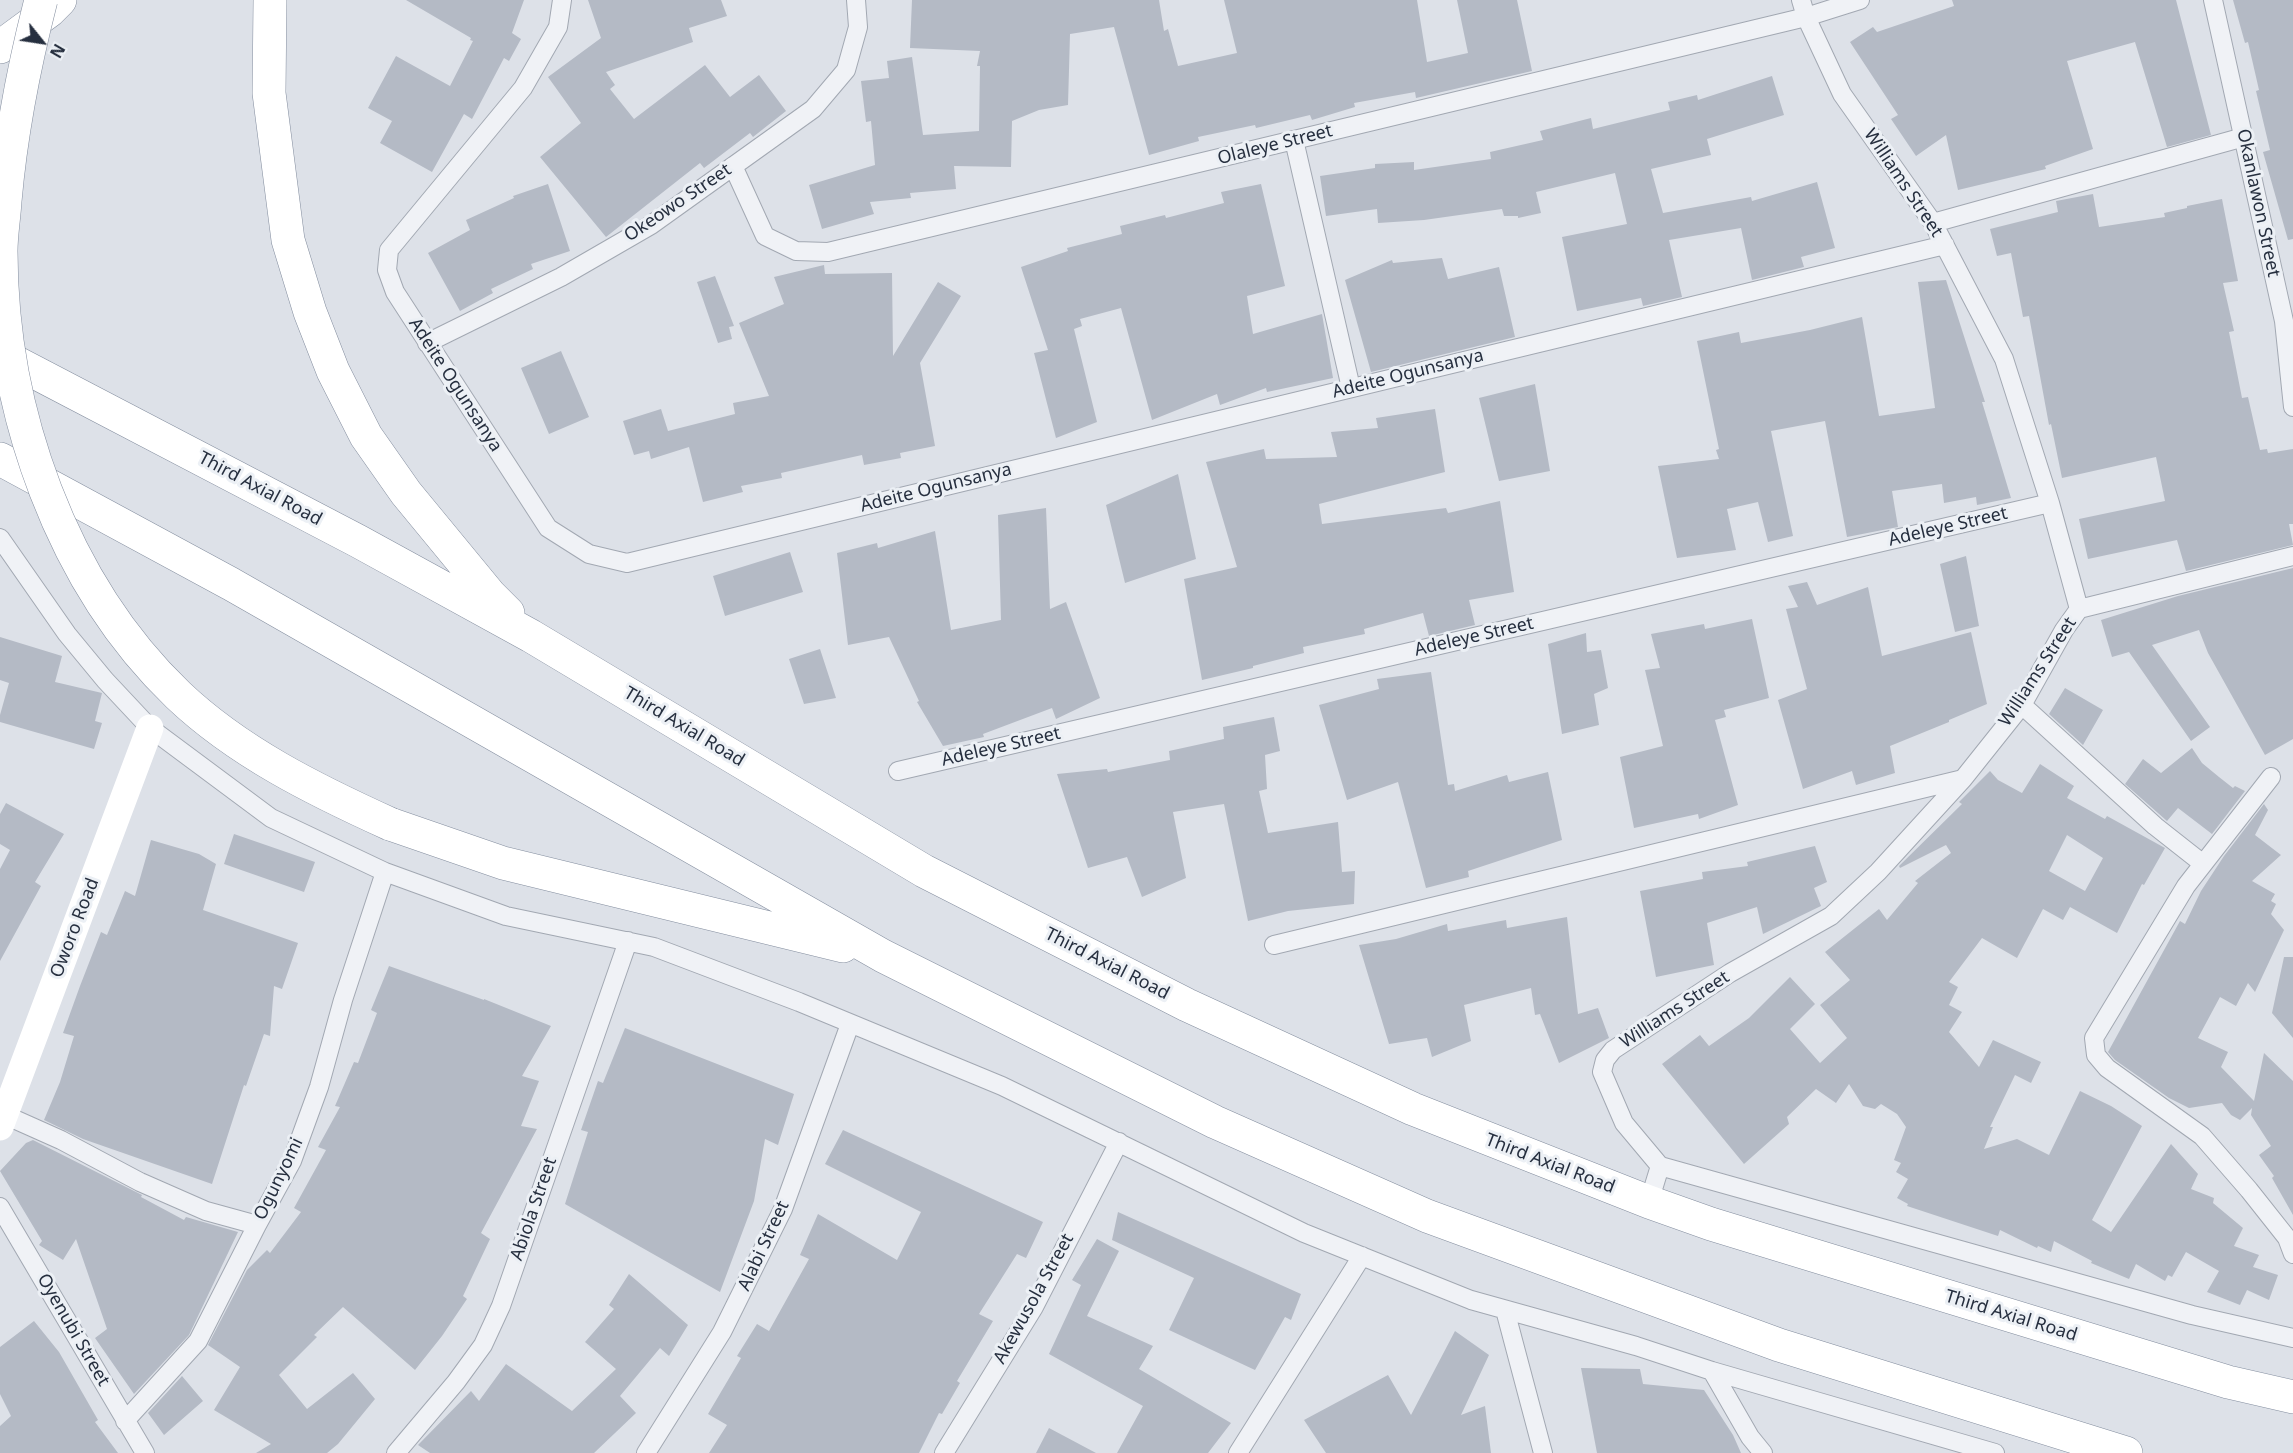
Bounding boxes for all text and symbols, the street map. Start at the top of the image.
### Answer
north arrow [12,12,72,72]
text: N [45,40,70,62]
street label: Olaleye Street [1215,120,1335,170]
street label: Williams Street [1859,125,1947,241]
street label: Okanlawon Street [2232,127,2284,279]
street label: Okeowo Street [620,159,736,247]
street label: Adeite Ogunsanya [404,314,506,456]
street label: Adeite Ogunsanya [1330,345,1486,403]
street label: Third Axial Road [194,447,326,531]
street label: Adeite Ogunsanya [858,459,1014,517]
street label: Adeleye Street [1886,503,2010,551]
street label: Adeleye Street [1412,613,1536,661]
street label: Williams Street [1995,613,2081,731]
street label: Third Axial Road [620,682,748,772]
street label: Adeleye Street [939,723,1063,771]
street label: Oworo Road [46,875,104,981]
street label: Third Axial Road [1041,923,1173,1005]
street label: Williams Street [1616,967,1734,1053]
street label: Third Axial Road [1482,1129,1618,1199]
street label: Ogunyomi [250,1134,308,1224]
street label: Abiola Street [506,1155,562,1263]
street label: Alabi Street [734,1198,794,1294]
street label: Akewusola Street [989,1230,1079,1368]
street label: Oyenubi Street [32,1270,114,1390]
street label: Third Axial Road [1942,1286,2080,1346]

